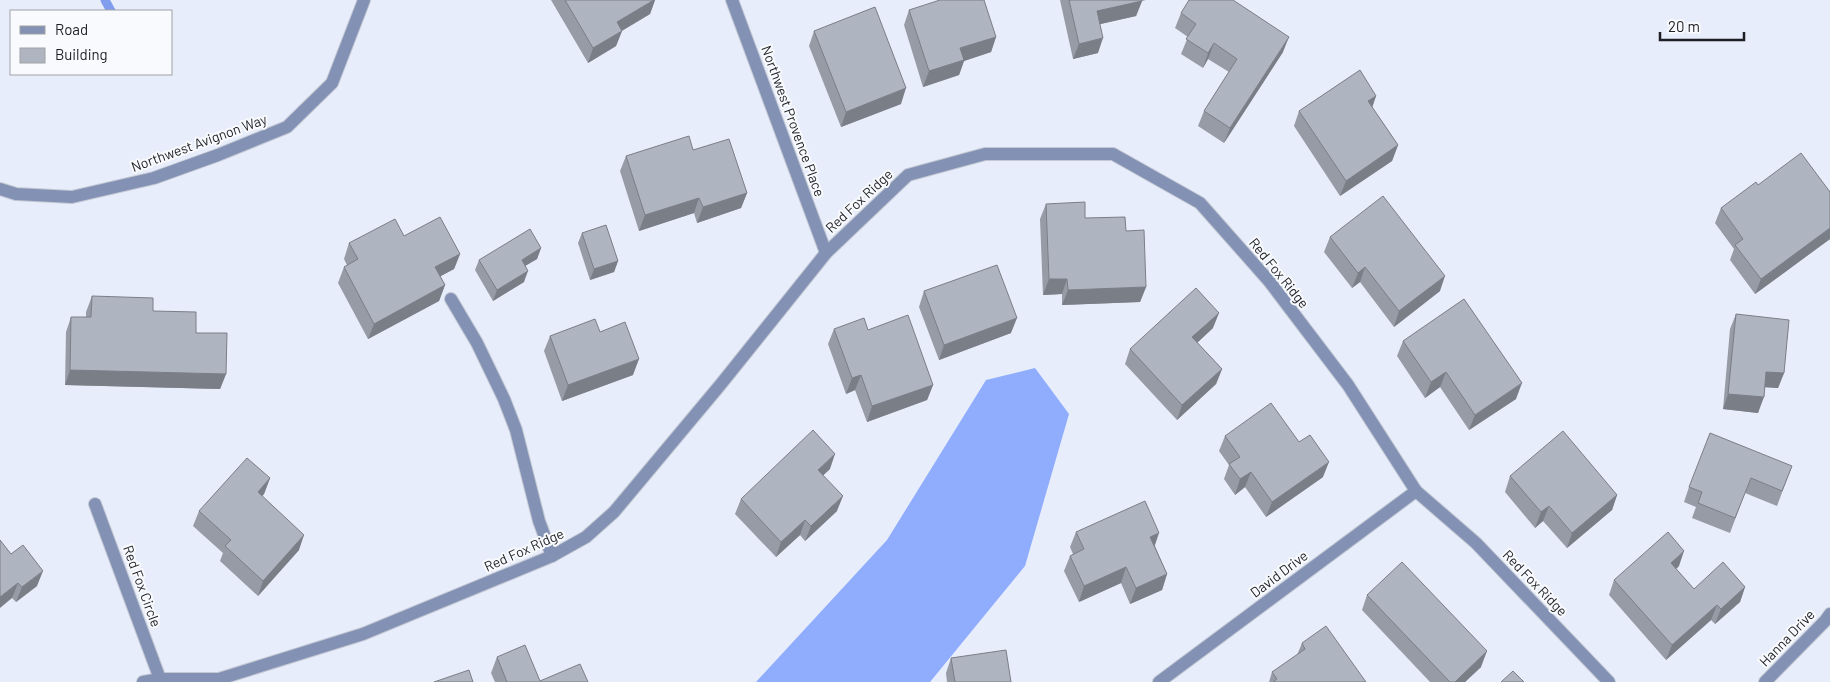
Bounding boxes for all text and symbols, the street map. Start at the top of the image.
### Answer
legend [10,10,172,75]
scale bar [1660,10,1744,42]
text: 20 m [1668,17,1700,35]
text: Road [55,20,88,38]
street label: Northwest Provence Place [758,43,829,199]
text: Building [55,45,108,63]
street label: Northwest Avignon Way [129,110,269,175]
street label: Red Fox Ridge [822,165,896,236]
street label: Red Fox Ridge [1246,234,1313,311]
street label: Red Fox Ridge [481,524,566,575]
street label: Red Fox Circle [120,543,165,629]
street label: Red Fox Ridge [1500,546,1571,619]
street label: David Drive [1247,547,1311,601]
street label: Hanna Drive [1755,606,1818,670]

